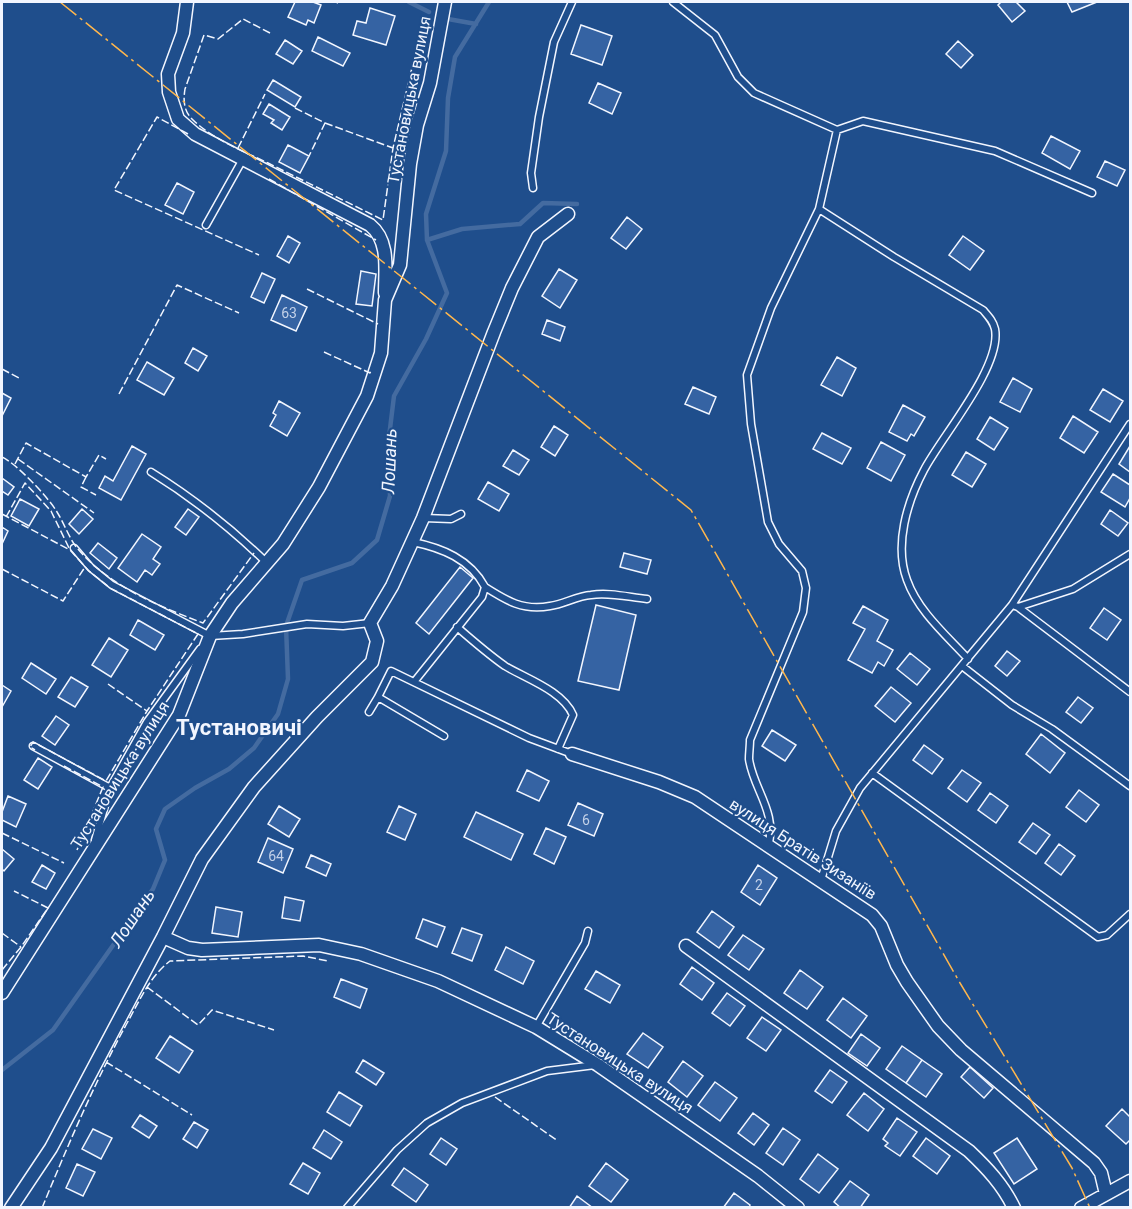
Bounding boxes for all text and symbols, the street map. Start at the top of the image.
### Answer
street label: Тустановицька вулиця [383,15,435,185]
house number: 63 [281,305,297,321]
water label: Лошань [377,428,401,495]
street label: Тустановицька вулиця [67,698,173,852]
district label: Тустановичі [176,715,302,740]
street label: вулиця Братів Зизаніїв [726,794,880,904]
house number: 6 [582,812,590,828]
house number: 64 [268,848,284,864]
house number: 2 [755,877,763,893]
water label: Лошань [104,885,159,952]
street label: Тустановицька вулиця [543,1009,697,1117]

